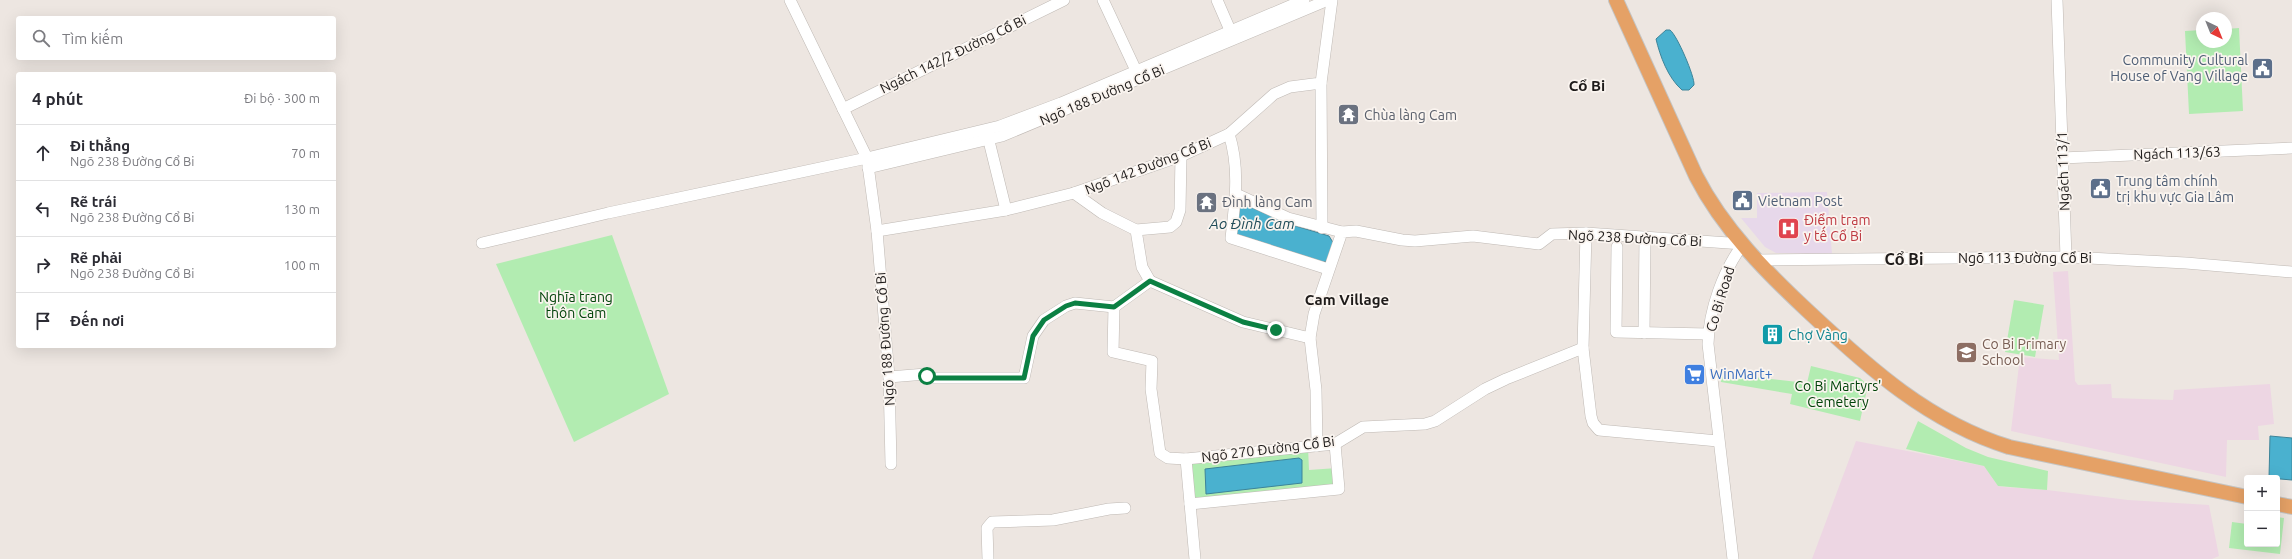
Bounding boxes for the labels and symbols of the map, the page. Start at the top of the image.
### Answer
street label: Ngách 142/2 Đường Cổ Bi [877,12,1029,96]
north arrow [2196,12,2232,48]
place label: Community Cultural House of Vang Village [2110,52,2248,84]
public building icon: Community Cultural House of Vang Village [2250,55,2276,81]
street label: Ngõ 188 Đường Cổ Bi [1037,61,1167,129]
district label: Cổ Bi [1569,77,1605,94]
temple icon: Chùa làng Cam [1335,102,1361,128]
place label: Chùa làng Cam [1364,107,1457,123]
street label: Ngách 113/1 [2054,131,2072,211]
street label: Ngõ 142 Đường Cổ Bi [1083,135,1213,197]
street label: Ngách 113/63 [2133,143,2221,163]
place label: Trung tâm chính trị khu vực Gia Lâm [2116,173,2234,205]
public building icon: Trung tâm chính trị khu vực Gia Lâm [2088,176,2114,202]
public building icon: Vietnam Post [1730,188,1756,214]
temple icon: Đình làng Cam [1194,189,1220,215]
place label: Vietnam Post [1758,193,1843,209]
place label: Đình làng Cam [1222,194,1313,210]
place label: Điểm trạm y tế Cổ Bi [1804,212,1871,244]
water label: Ao Đình Cam [1208,215,1295,232]
hospital icon: Điểm trạm y tế Cổ Bi [1776,215,1802,241]
street label: Ngõ 238 Đường Cổ Bi [1568,227,1702,249]
district label: Cổ Bi [1885,250,1923,268]
street label: Ngõ 113 Đường Cổ Bi [1958,250,2092,266]
street label: Co Bi Road [1702,264,1738,334]
street label: Ngõ 188 Đường Cổ Bi [872,272,898,406]
park label: Nghĩa trang thôn Cam [539,289,613,321]
district label: Cam Village [1305,291,1389,308]
route end [1267,321,1285,339]
building icon: Chợ Vàng [1760,322,1786,348]
place label: Chợ Vàng [1788,327,1848,343]
place label: Co Bi Primary School [1982,336,2066,368]
school or university icon: Co Bi Primary School [1953,339,1979,365]
supermarket icon: WinMart+ [1681,361,1707,387]
place label: WinMart+ [1710,366,1773,382]
route start [918,367,936,385]
park label: Co Bi Martyrs' Cemetery [1795,378,1881,410]
street label: Ngõ 270 Đường Cổ Bi [1201,433,1335,465]

